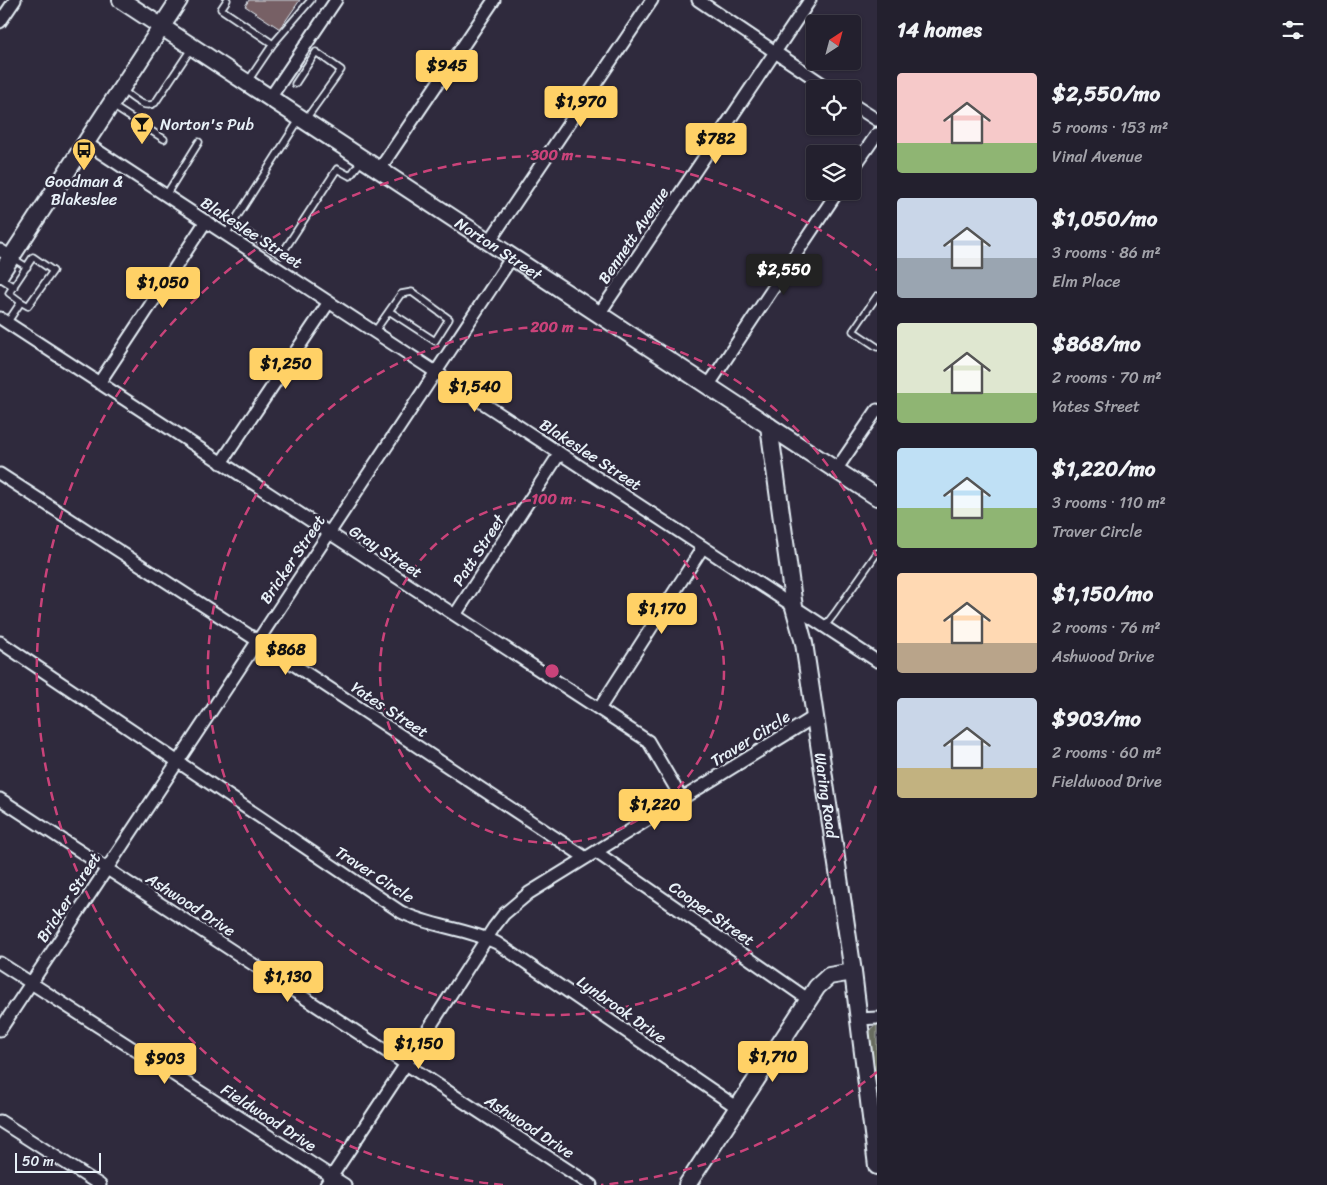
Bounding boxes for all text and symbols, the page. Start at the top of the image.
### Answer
text: 14 homes [897,11,982,49]
north arrow [806,15,861,70]
map controls [806,15,861,200]
icon: filters [1279,16,1307,44]
pin: $945 [417,49,477,92]
text: $945 [427,51,467,80]
text: $2,550/mo [1052,75,1160,113]
button: locate [806,80,861,135]
pin: $1,970 [540,86,622,128]
text: $1,970 [555,87,607,116]
icon: home [937,93,997,153]
place label: Norton's Pub [160,110,254,139]
bar icon: Norton's Pub [129,111,155,145]
text: 5 rooms · 153 m² [1052,113,1168,142]
pin: $782 [686,122,746,165]
text: $782 [697,124,735,153]
bus stop icon: Goodman & Blakeslee [71,137,97,171]
text: 300 m [530,142,574,168]
text: Vinal Avenue [1052,142,1142,171]
button: layers [806,145,861,200]
place label: Goodman & Blakeslee [45,167,123,214]
street label: Bennett Avenue [590,181,677,290]
street label: Blakeslee Street [195,188,309,276]
text: $1,050/mo [1052,200,1157,238]
street label: Norton Street [449,209,549,289]
icon: home [937,218,997,278]
text: 3 rooms · 86 m² [1052,238,1161,267]
pin: $2,550 [743,254,825,296]
text: $2,550 [757,255,811,284]
pin: $1,050 [122,266,204,309]
text: Elm Place [1052,267,1120,296]
text: $1,050 [137,268,189,297]
text: 200 m [529,314,574,340]
text: $868/mo [1052,325,1141,363]
icon: home [937,343,997,403]
pin: $1,250 [245,348,327,390]
text: $1,250 [260,349,312,378]
text: 2 rooms · 70 m² [1052,363,1162,392]
pin: $1,540 [434,370,516,413]
text: $1,540 [449,372,501,401]
text: Yates Street [1052,392,1140,421]
street label: Blakeslee Street [534,410,648,498]
text: $1,220/mo [1052,450,1156,488]
icon: home [937,468,997,528]
text: 100 m [532,486,573,512]
text: 3 rooms · 110 m² [1052,488,1166,517]
street label: Bricker Street [252,508,333,610]
street label: Patt Street [444,508,513,592]
street label: Gray Street [343,517,428,586]
text: Traver Circle [1052,517,1142,546]
text: $1,150/mo [1052,575,1153,613]
pin: $1,170 [621,592,703,635]
icon: home [937,593,997,653]
text: $1,170 [638,594,686,623]
text: 2 rooms · 76 m² [1052,613,1161,642]
pin: $868 [256,634,316,676]
text: $868 [266,635,306,664]
text: Ashwood Drive [1052,642,1154,671]
centre of rings [543,662,561,680]
street label: Yates Street [345,673,434,746]
text: $903/mo [1052,700,1141,738]
street label: Traver Circle [704,702,796,775]
icon: home [937,718,997,778]
text: 2 rooms · 60 m² [1052,738,1162,767]
street label: Waring Road [805,750,847,842]
text: Fieldwood Drive [1052,767,1162,796]
pin: $1,220 [614,788,696,831]
text: $1,220 [630,790,680,819]
street label: Traver Circle [329,838,420,911]
street label: Bricker Street [28,846,109,948]
street label: Ashwood Drive [139,864,242,944]
street label: Cooper Street [663,873,761,954]
pin: $1,130 [247,960,329,1003]
text: $1,130 [264,962,312,991]
street label: Lynbrook Drive [571,968,673,1051]
pin: $1,150 [378,1028,460,1070]
text: $1,150 [395,1029,443,1058]
pin: $1,710 [732,1040,814,1083]
pin: $903 [135,1042,195,1085]
text: $1,710 [749,1042,797,1071]
text: $903 [145,1044,185,1073]
street label: Fieldwood Drive [215,1075,323,1160]
street label: Ashwood Drive [478,1086,581,1166]
text: 50 m [22,1149,54,1174]
scale bar [15,1150,101,1173]

